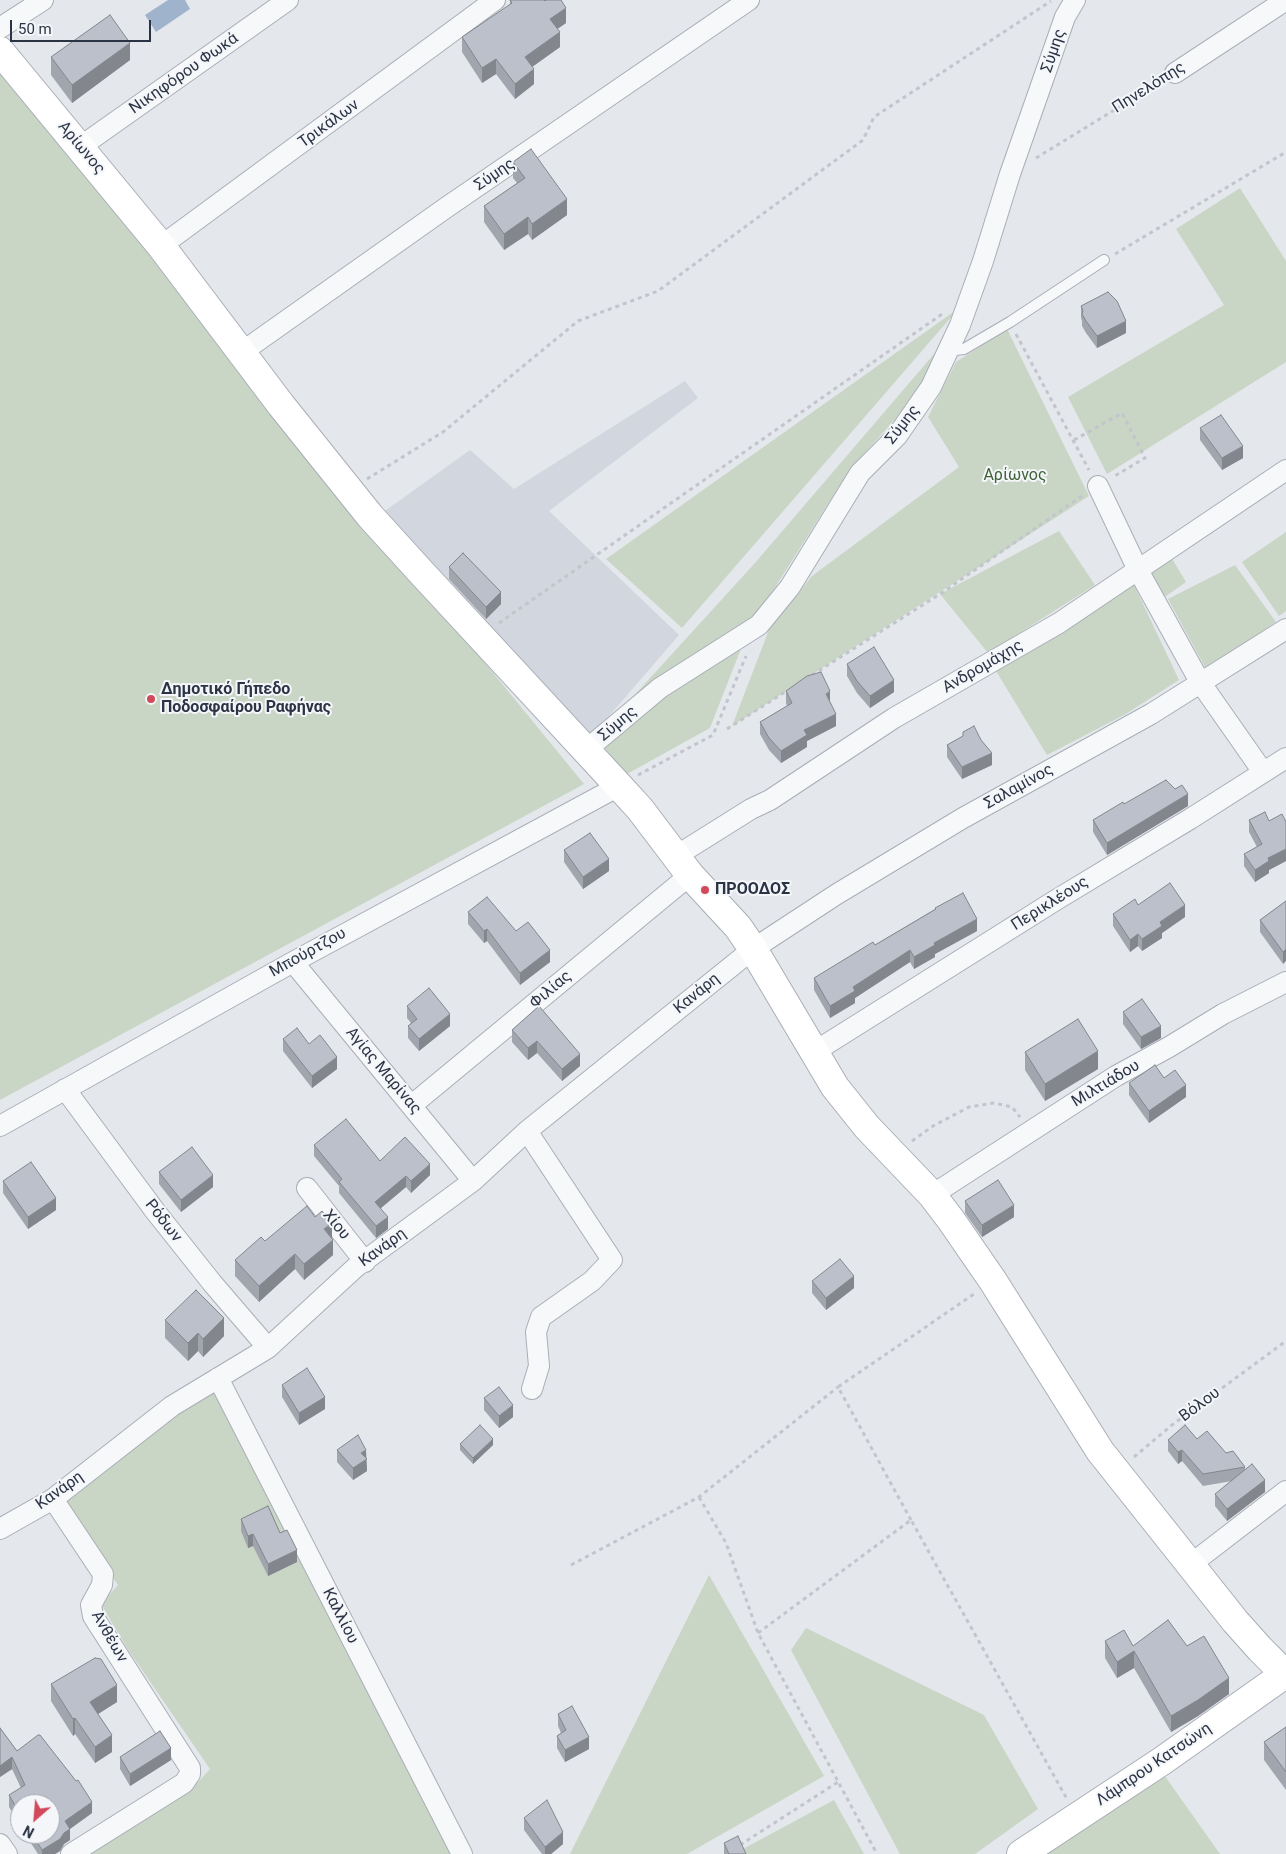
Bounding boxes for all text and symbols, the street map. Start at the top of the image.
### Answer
scale bar [12,10,154,42]
text: 50 m [18,20,52,38]
street label: Σύμης [1038,27,1070,75]
street label: Νικηφόρου Φωκά [126,29,242,119]
street label: Πηνελόπης [1109,58,1189,118]
street label: Τρικάλων [295,96,363,152]
street label: Αρίωνος [53,118,109,178]
street label: Σύμης [471,155,519,195]
street label: Σύμης [882,402,924,448]
park label: Αρίωνος [983,466,1047,486]
street label: Ανδρομάχης [939,636,1027,698]
place label: Δημοτικό Γήπεδο Ποδοσφαίρου Ραφήνας [161,680,331,718]
marker: Δημοτικό Γήπεδο Ποδοσφαίρου Ραφήνας [145,693,157,705]
street label: Σύμης [595,702,641,746]
street label: Σαλαμίνος [981,760,1057,814]
street label: Περικλέους [1008,873,1092,935]
place label: ΠΡΟΟΔΟΣ [715,880,790,900]
marker: ΠΡΟΟΔΟΣ [699,884,711,896]
street label: Μπούρτζου [266,924,350,982]
street label: Φιλίας [526,967,576,1013]
street label: Κανάρη [670,970,724,1018]
street label: Αγίας Μαρίνας [341,1024,425,1118]
street label: Μιλτιάδου [1069,1056,1143,1112]
street label: Ρόδων [140,1196,186,1246]
street label: Χίου [318,1206,354,1244]
street label: Κανάρη [356,1224,410,1272]
street label: Βόλου [1176,1384,1224,1426]
street label: Κανάρη [32,1468,88,1514]
street label: Καλλίου [318,1585,362,1647]
street label: Ανθέων [87,1608,131,1666]
street label: Λάμπρου Κατσώνη [1093,1719,1215,1811]
north arrow [10,1794,60,1844]
text: N [21,1822,37,1841]

